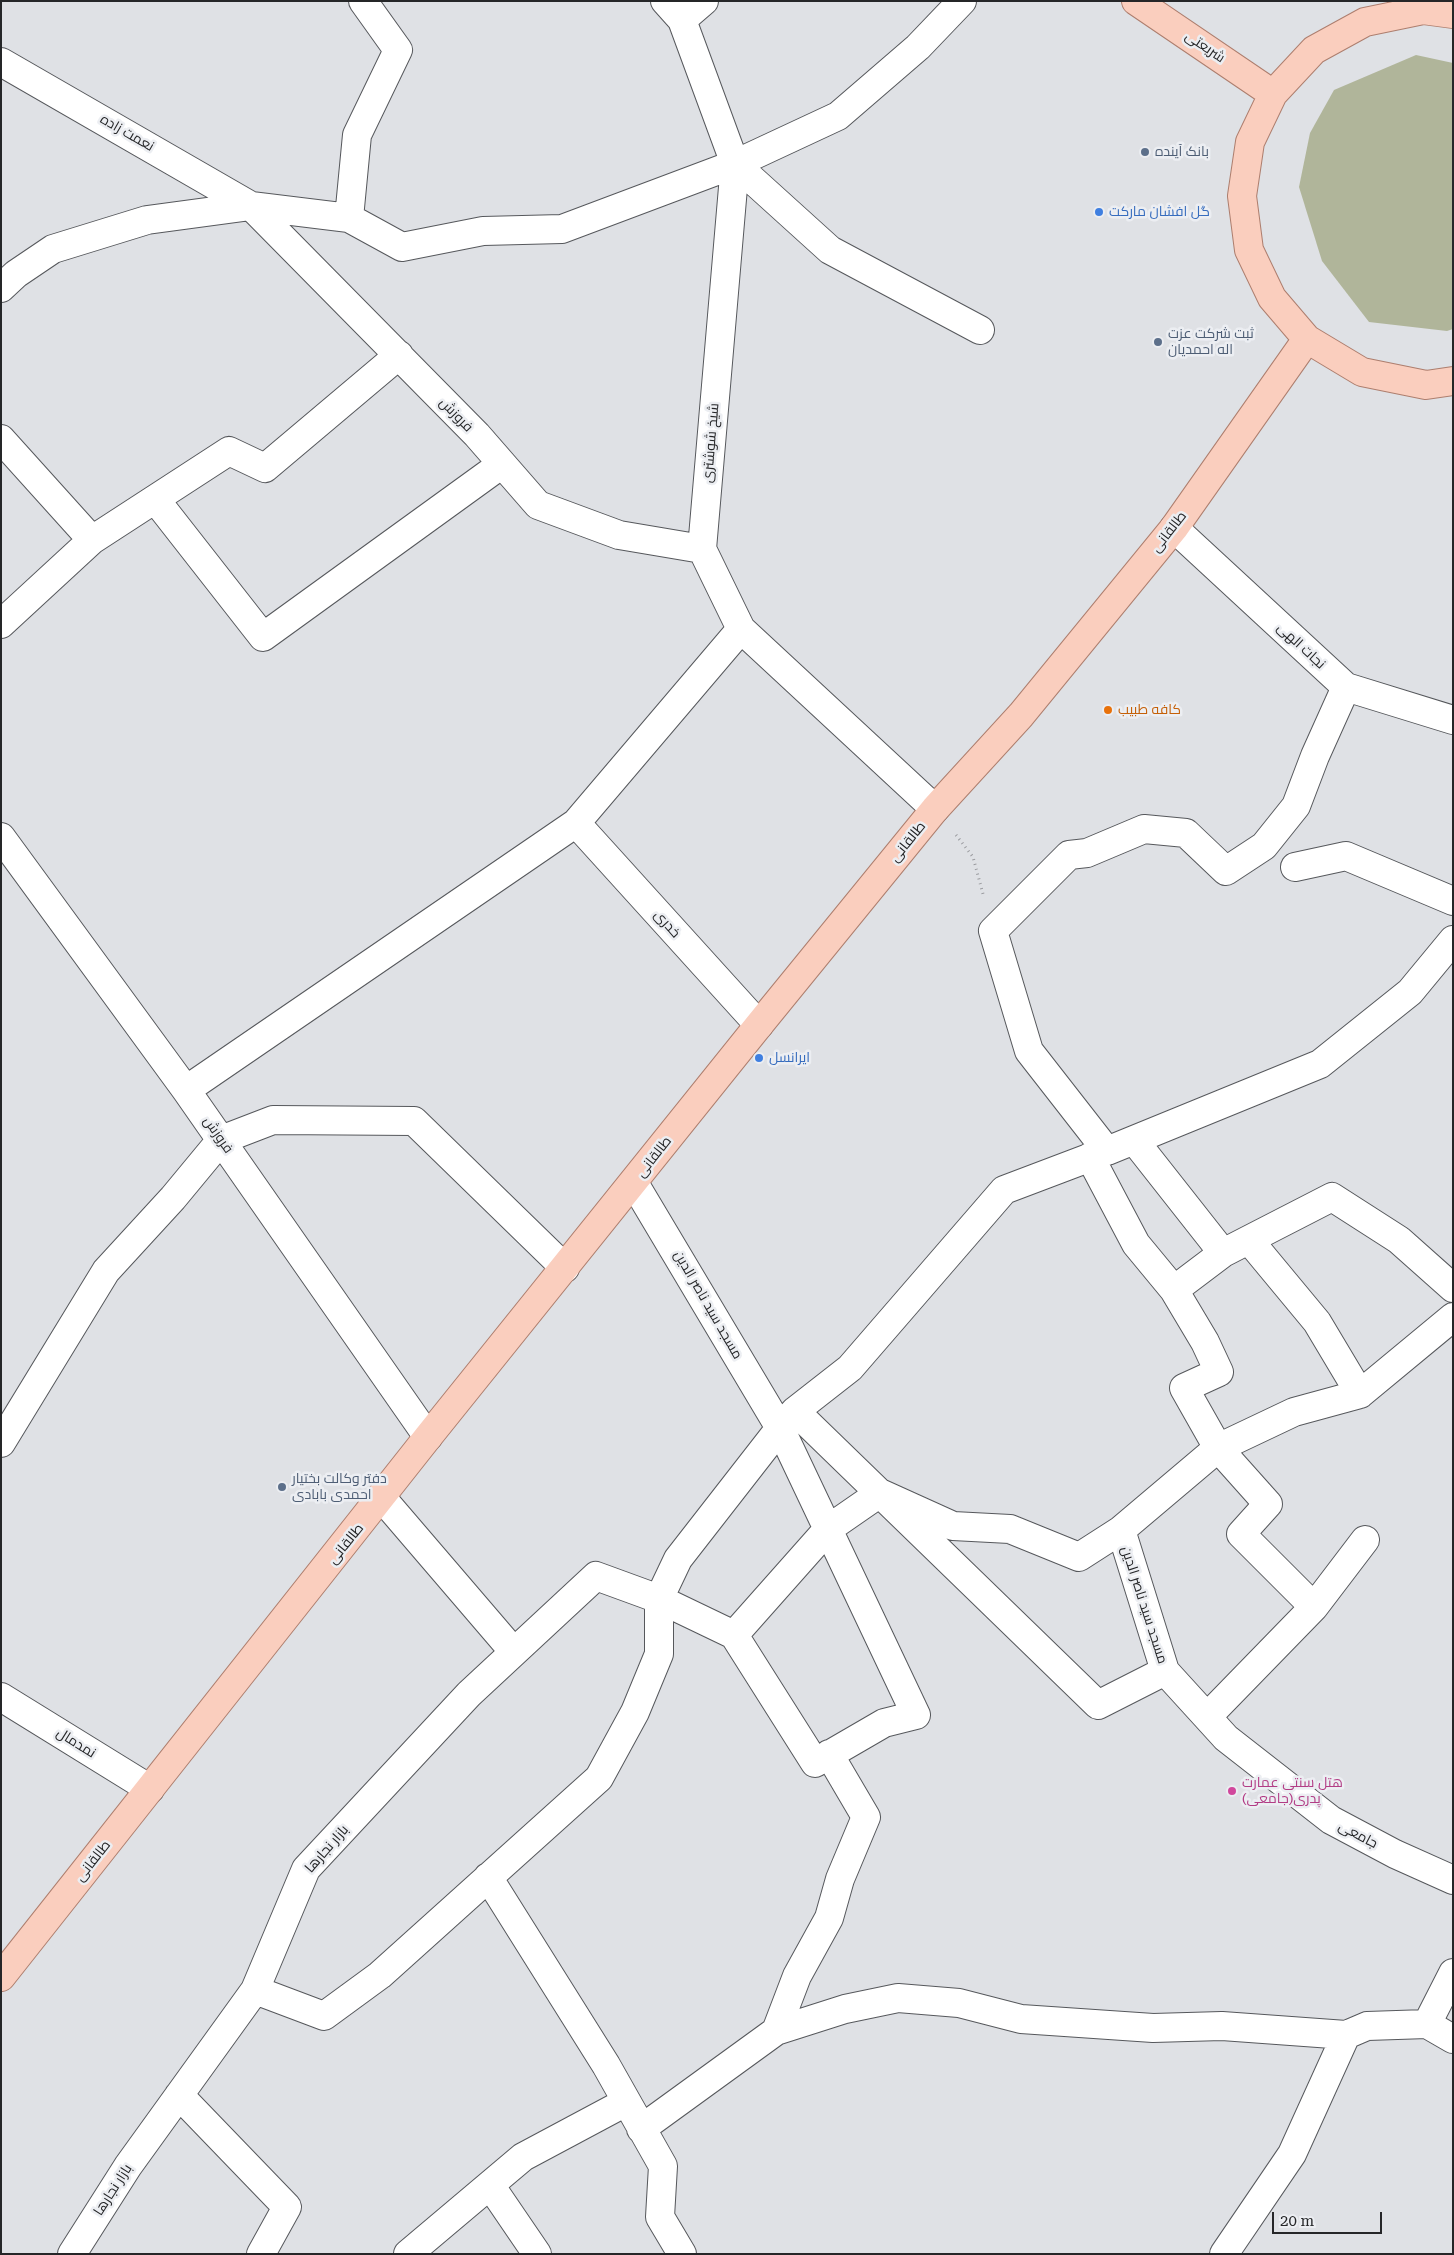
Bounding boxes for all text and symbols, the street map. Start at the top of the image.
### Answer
street label: شریعتی [1182,28,1228,66]
street label: نعمت زاده [97,111,157,155]
place label: بانک آینده [1155,144,1209,160]
marker: بانک آینده [1139,146,1151,158]
place label: گل افشان مارکت [1109,204,1210,220]
marker: گل افشان مارکت [1093,206,1105,218]
place label: ثبت شرکت عزت اله احمدیان [1168,326,1254,358]
marker: ثبت شرکت عزت اله احمدیان [1152,336,1164,348]
street label: فروزش [436,394,476,436]
street label: شیخ شوشتری [699,402,723,484]
street label: طالقانی [1148,508,1190,556]
street label: نجات الهی [1273,619,1329,673]
place label: کافه طبیب [1118,702,1181,718]
marker: کافه طبیب [1102,704,1114,716]
street label: طالقانی [887,818,929,866]
street label: خدری [650,907,684,941]
place label: ایرانسل [769,1050,810,1066]
marker: ایرانسل [753,1052,765,1064]
street label: فروزش [199,1113,237,1157]
street label: طالقانی [633,1133,675,1181]
street label: مسجد سید ناصر الدین [670,1248,746,1362]
place label: دفتر وکالت بختیار احمدی بابادی [292,1471,387,1504]
marker: دفتر وکالت بختیار احمدی بابادی [276,1481,288,1493]
street label: طالقانی [325,1520,367,1568]
street label: مسجد سید ناصر الدین [1117,1544,1171,1666]
street label: نمدمال [53,1724,99,1762]
place label: هتل سنتی عمارت پدری(جامعی) [1242,1775,1343,1808]
marker: هتل سنتی عمارت پدری(جامعی) [1226,1785,1238,1797]
street label: جامعی [1335,1818,1381,1852]
street label: بازار نجارها [302,1822,352,1876]
street label: طالقانی [72,1837,114,1885]
street label: بازار نجارها [90,2161,136,2219]
scale bar [1274,2202,1384,2234]
text: 20 m [1280,2212,1314,2230]

